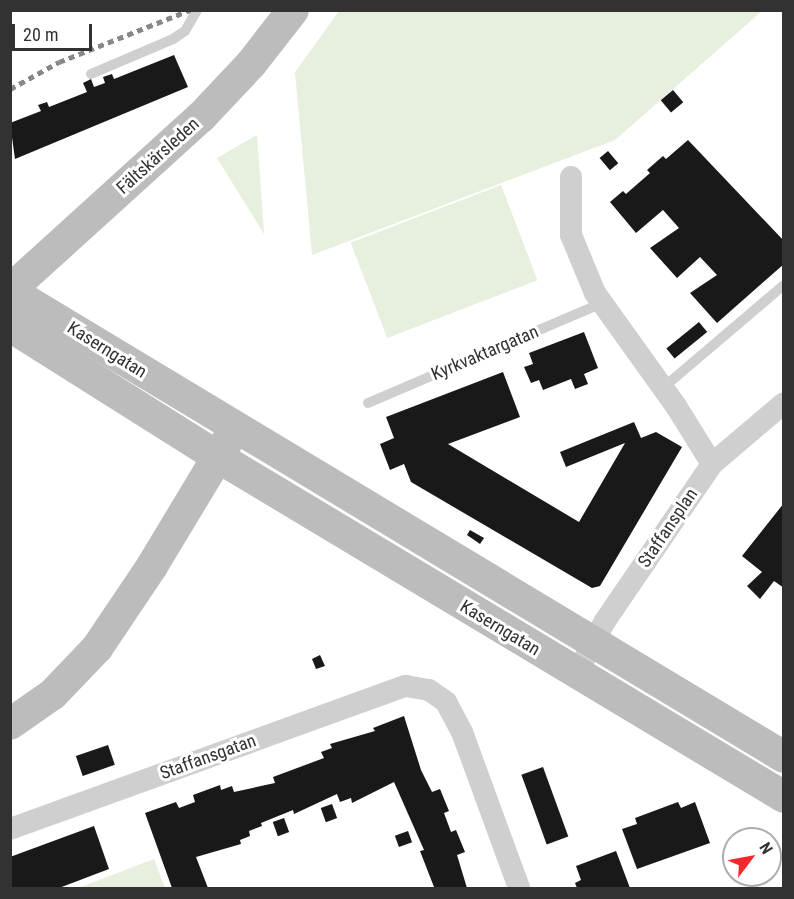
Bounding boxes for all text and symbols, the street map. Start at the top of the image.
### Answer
scale bar [15,12,94,50]
text: 20 m [23,24,58,45]
street label: Fältskärsleden [112,113,204,199]
street label: Kaserngatan [63,317,151,383]
street label: Kyrkvaktargatan [428,321,542,385]
street label: Staffansplan [634,484,702,572]
street label: Kaserngatan [456,596,544,660]
street label: Staffansgatan [157,730,259,784]
north arrow [722,827,782,887]
text: N [755,839,777,857]

